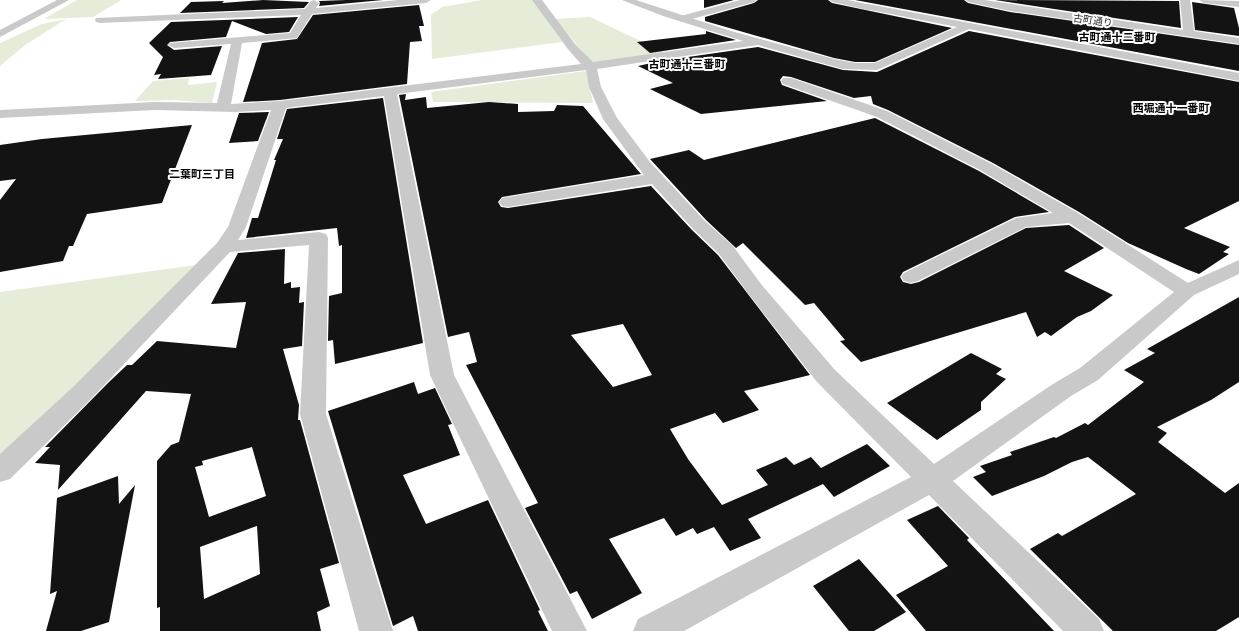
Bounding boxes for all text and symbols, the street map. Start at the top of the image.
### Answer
street label: 古町通り [1072,12,1114,29]
district label: 古町通十二番町 [1079,31,1156,44]
district label: 古町通十三番町 [649,58,726,71]
district label: 西堀通十一番町 [1133,102,1210,115]
district label: 二葉町三丁目 [169,168,235,181]

